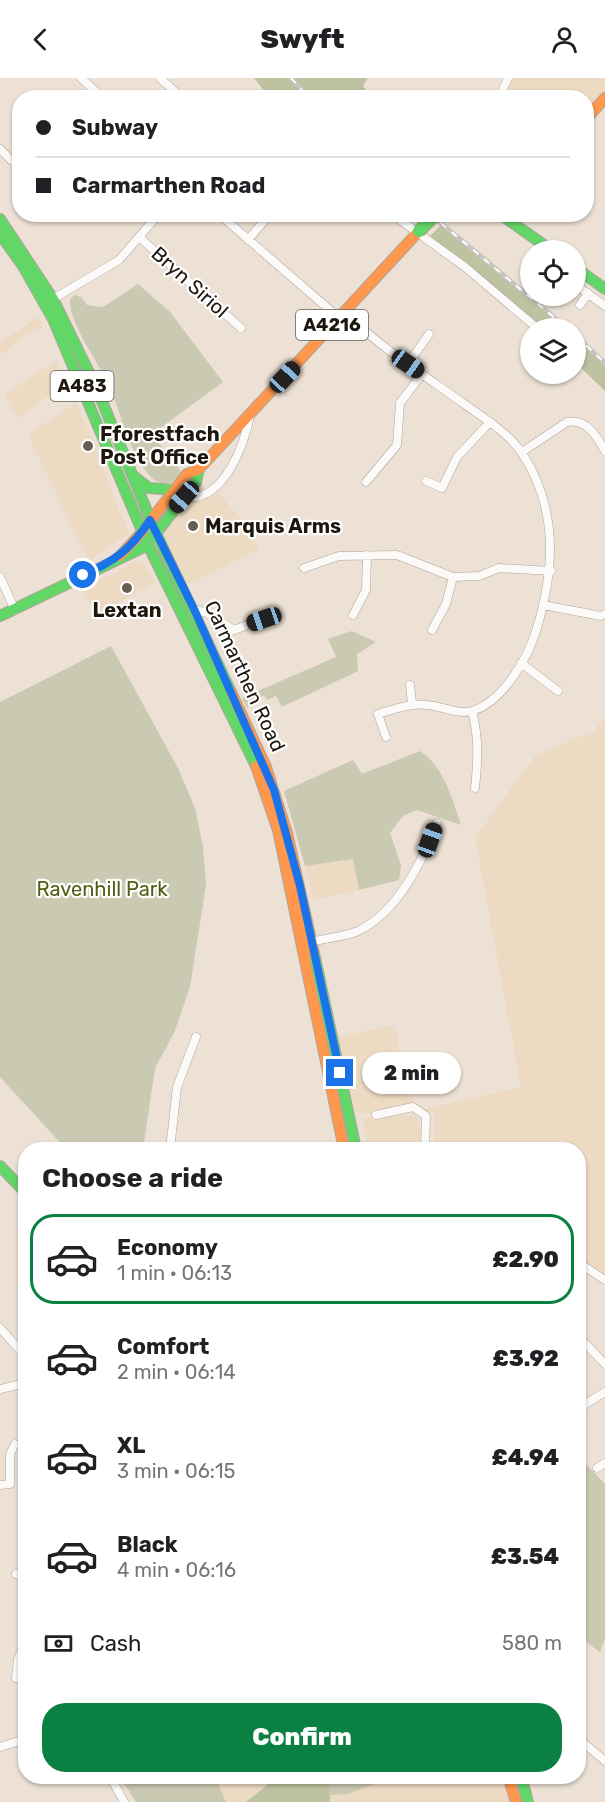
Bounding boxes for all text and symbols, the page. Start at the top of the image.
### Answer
icon: back [24,23,57,56]
text: Swyft [260,23,345,55]
icon: person [548,23,581,56]
text: Subway [72,114,158,141]
text: Carmarthen Road [72,172,265,199]
map controls [520,240,586,384]
button: locate [520,240,586,306]
street label: Bryn Siriol [147,241,233,323]
road number: A4216 [296,310,368,340]
button: layers [520,318,586,384]
car [388,346,428,382]
car [266,358,304,396]
road number: A483 [50,371,113,401]
place label: Fforestfach Post Office [100,422,220,469]
marker: Fforestfach Post Office [81,439,95,453]
car [165,478,203,516]
place label: Marquis Arms [205,514,341,538]
marker: Marquis Arms [186,519,200,533]
route start [69,561,96,588]
marker: Lextan [120,581,134,595]
street label: Carmarthen Road [199,597,291,755]
place label: Lextan [92,598,162,622]
car [244,605,284,633]
car [415,820,445,860]
park label: Ravenhill Park [36,877,168,901]
callout: 2 min [361,1052,460,1094]
route end [326,1059,353,1086]
text: 2 min [384,1061,439,1085]
text: Choose a ride [42,1162,223,1194]
icon: car [45,1232,99,1286]
text: Economy [117,1234,218,1261]
text: £2.90 [492,1246,559,1273]
text: 1 min · 06:13 [117,1261,232,1285]
icon: car [45,1331,99,1385]
text: Comfort [117,1333,209,1360]
text: £3.92 [493,1345,559,1372]
text: 2 min · 06:14 [117,1360,236,1384]
icon: car [45,1430,99,1484]
text: XL [117,1432,145,1459]
text: £4.94 [491,1444,559,1471]
text: 3 min · 06:15 [117,1459,235,1483]
icon: car [45,1529,99,1583]
text: Black [117,1531,178,1558]
text: £3.54 [491,1543,559,1570]
text: 4 min · 06:16 [117,1558,236,1582]
icon: cash [42,1627,75,1660]
text: Cash [90,1630,141,1657]
text: 580 m [502,1631,562,1655]
button: Confirm [42,1703,562,1772]

